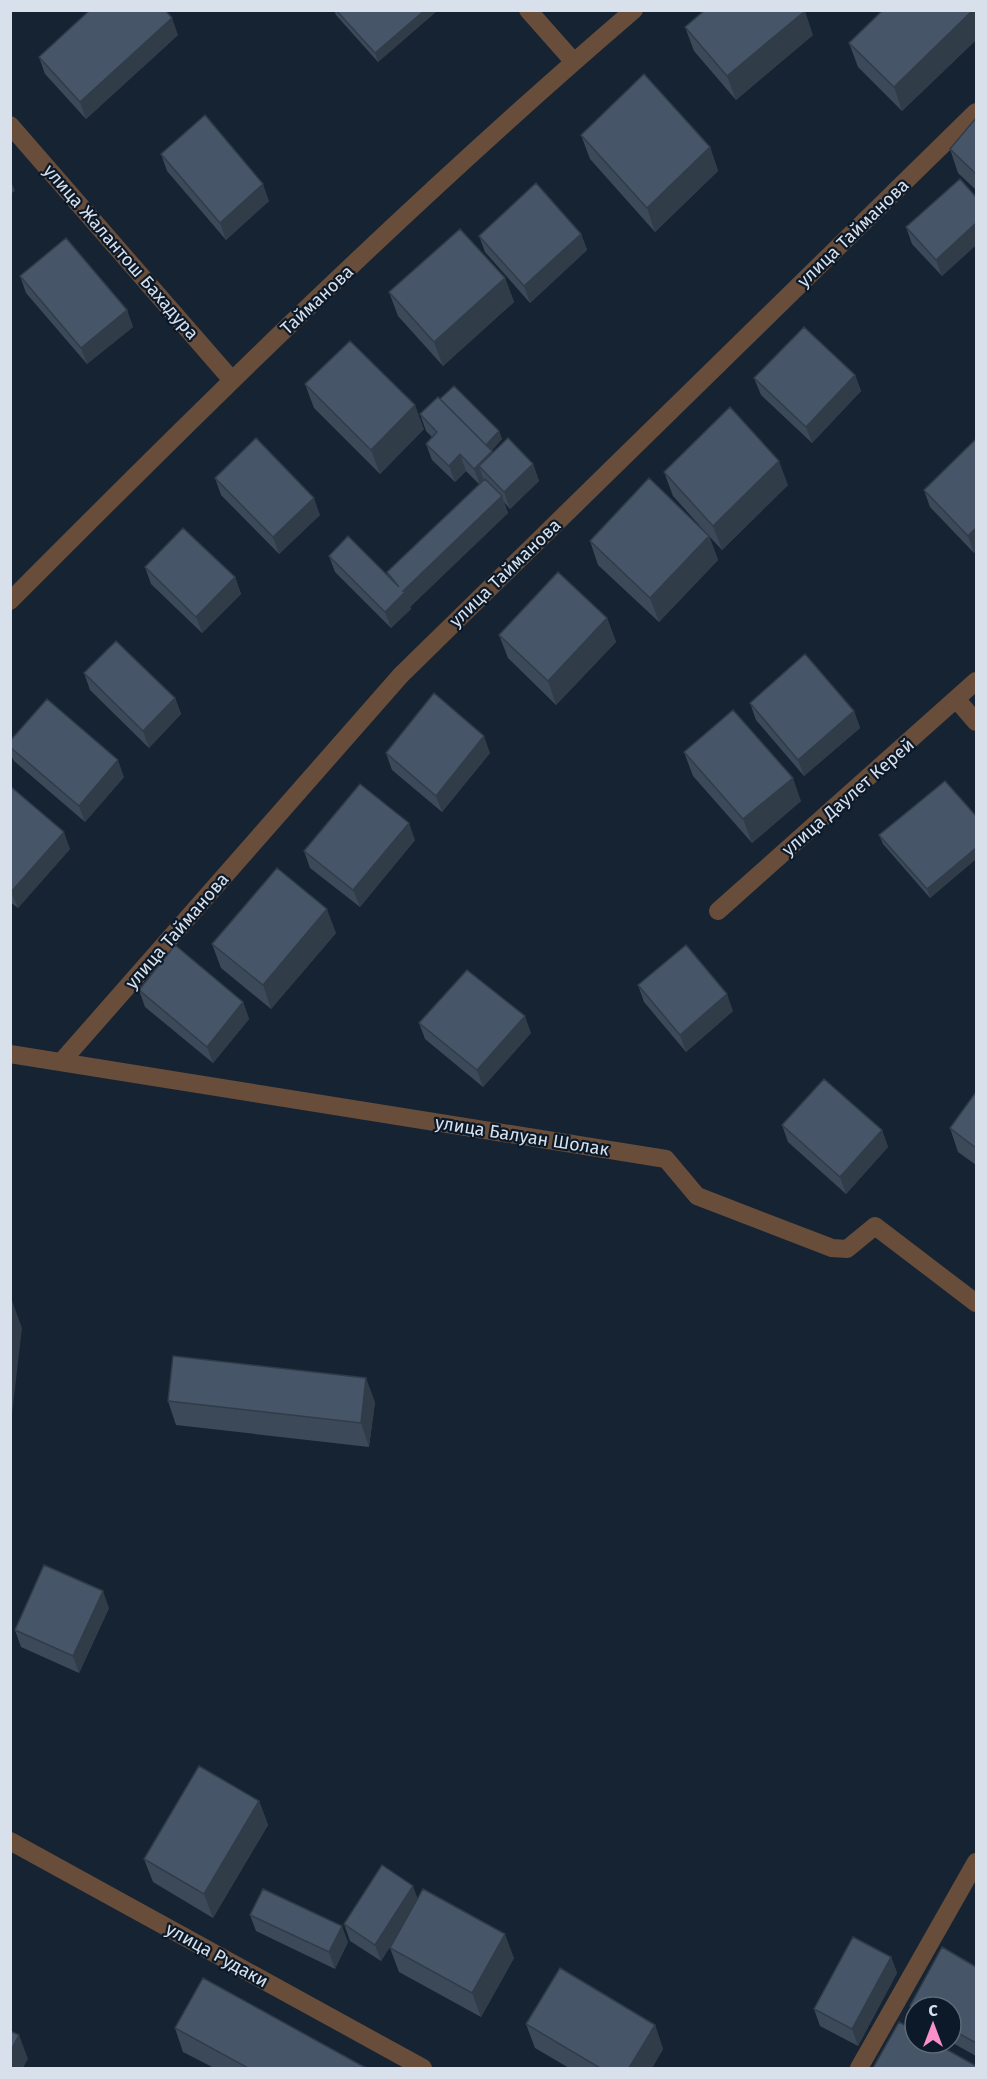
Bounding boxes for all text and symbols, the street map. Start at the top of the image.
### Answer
street label: улица Жалантош Бахадура [39,160,203,344]
street label: улица Тайманова [793,174,913,292]
street label: Тайманова [276,261,358,339]
street label: улица Тайманова [445,514,565,632]
street label: улица Даулет Керей [777,734,919,860]
street label: улица Тайманова [121,868,233,994]
street label: улица Балуан Шолак [433,1111,611,1161]
street label: улица Рудаки [162,1918,272,1992]
north arrow [903,1995,963,2055]
text: С [928,2001,938,2020]

